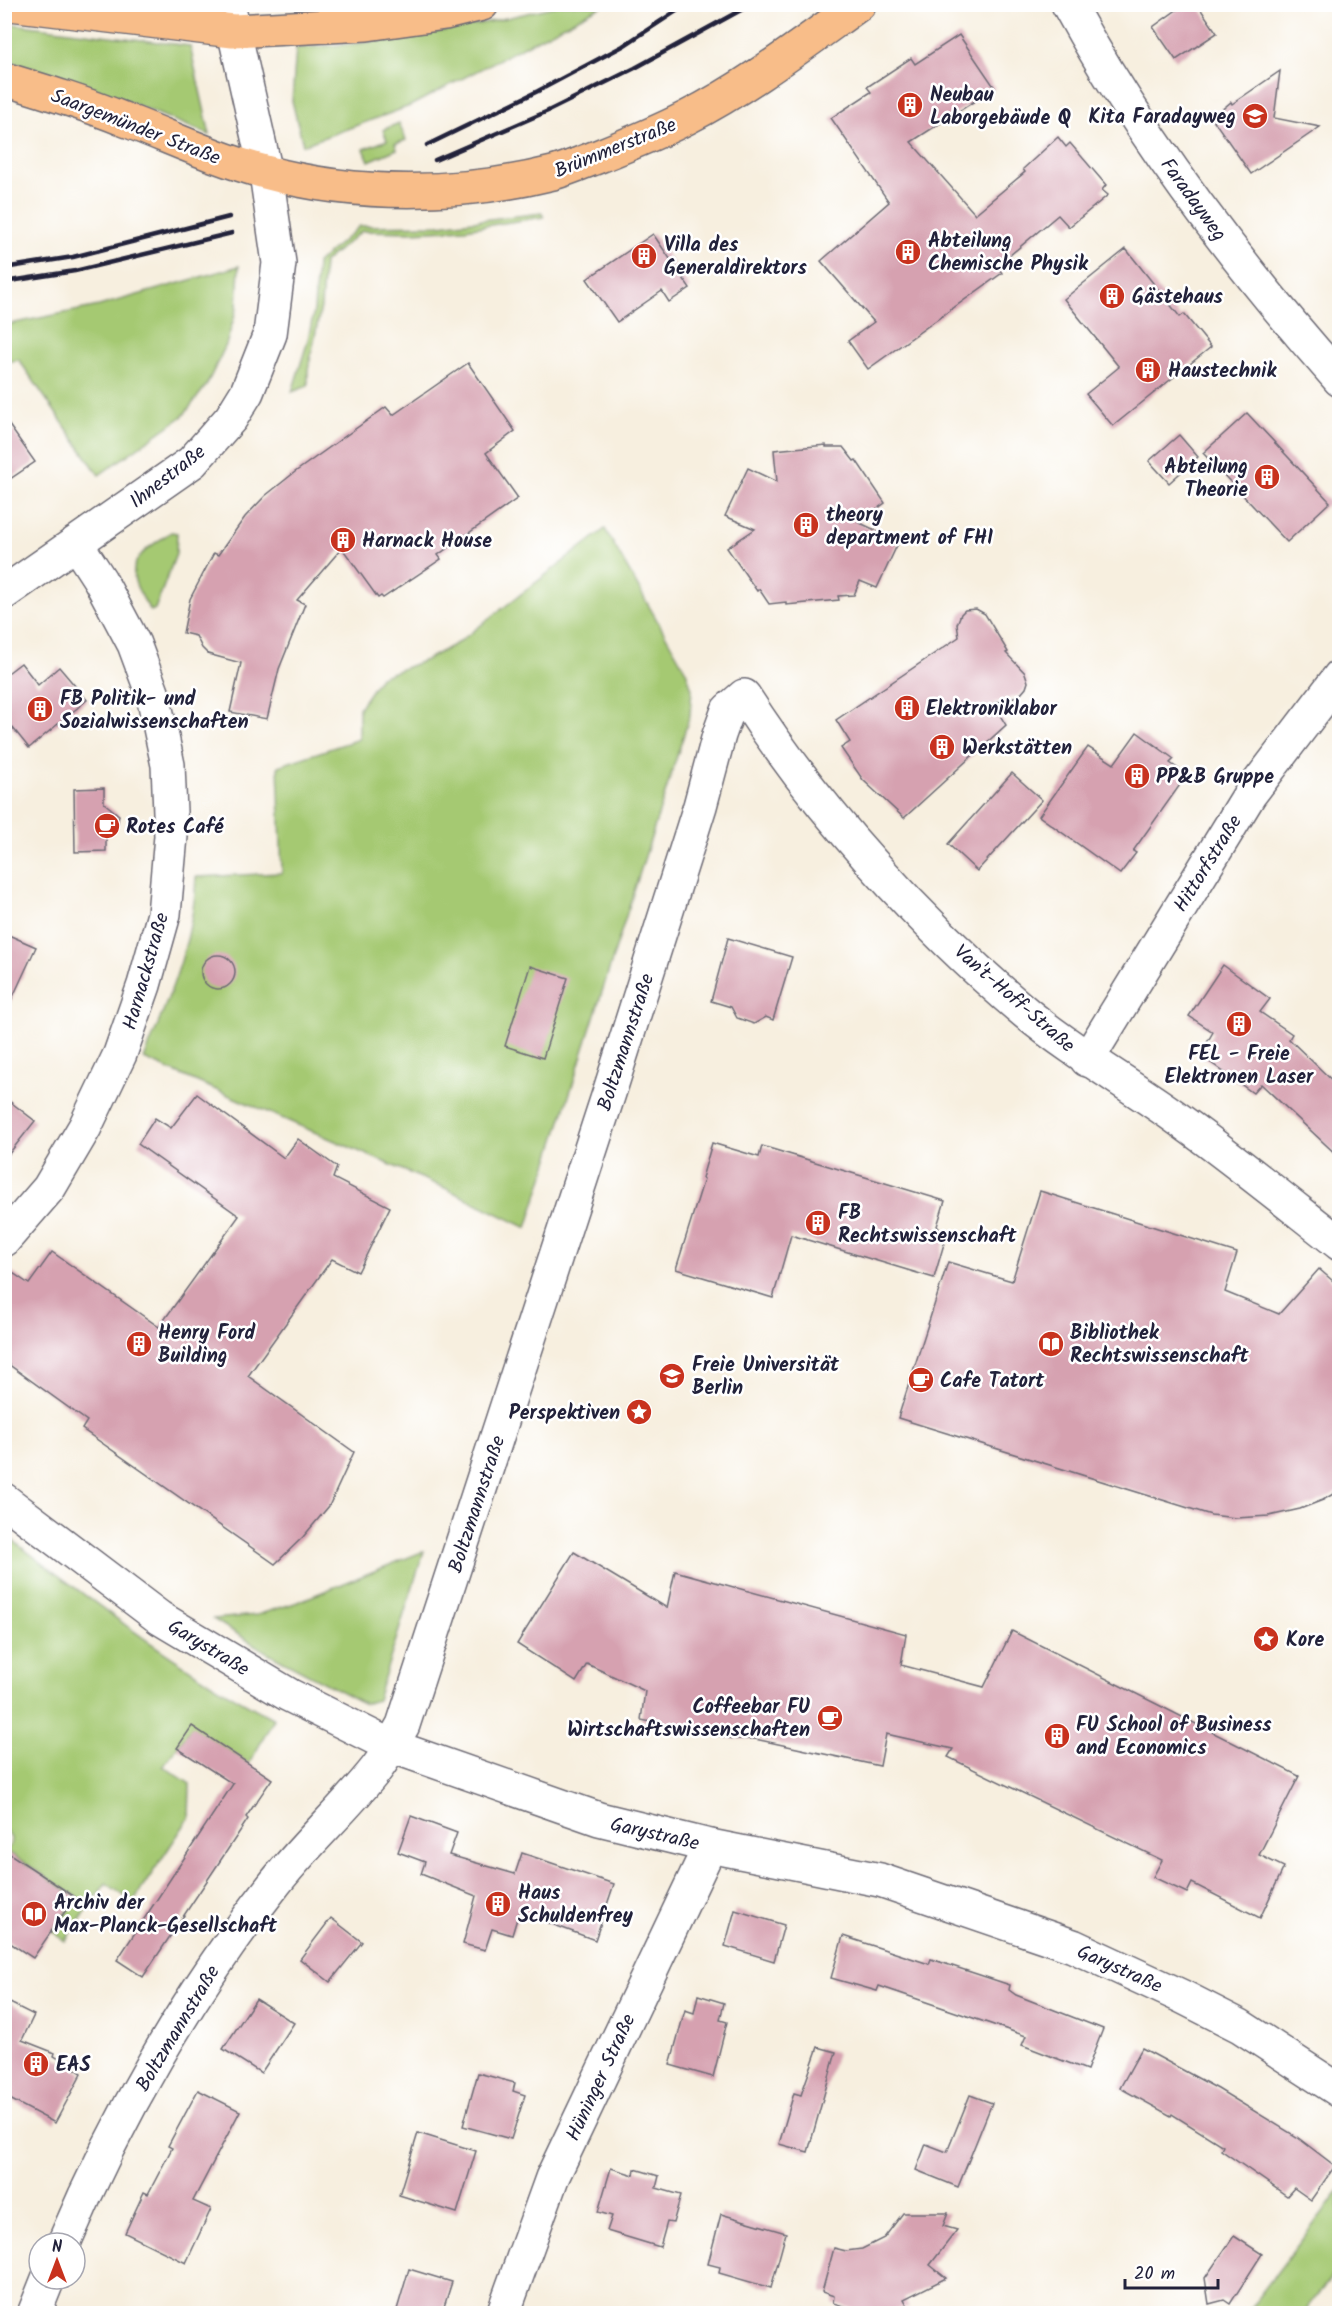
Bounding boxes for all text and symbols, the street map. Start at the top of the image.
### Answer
place label: Neubau Laborgebäude Q [930,80,1071,135]
street label: Saargemünder Straße [46,81,225,175]
building icon: Neubau Laborgebäude Q [895,90,925,120]
school or university icon: Kita Faradayweg [1240,101,1270,131]
place label: Kita Faradayweg [1088,102,1236,134]
street label: Brümmerstraße [550,110,682,188]
street label: Faradayweg [1151,152,1234,249]
place label: Abteilung Chemische Physik [928,226,1089,281]
place label: Villa des Generaldirektors [664,230,808,285]
building icon: Abteilung Chemische Physik [893,237,923,267]
building icon: Villa des Generaldirektors [629,241,659,271]
building icon: Gästehaus [1097,281,1127,311]
place label: Gästehaus [1132,282,1224,314]
building icon: Haustechnik [1133,355,1163,385]
place label: Haustechnik [1168,356,1277,388]
street label: Ihnestraße [123,437,213,518]
place label: Abteilung Theorie [1164,452,1248,507]
building icon: Abteilung Theorie [1252,462,1282,492]
place label: theory department of FHI [826,500,993,555]
building icon: theory department of FHI [791,510,821,540]
building icon: Harnack House [328,525,358,555]
place label: Harnack House [362,526,492,558]
place label: FB Politik- und Sozialwissenschaften [60,684,249,739]
building icon: Elektroniklabor [892,693,922,723]
building icon: FB Politik- und Sozialwissenschaften [25,694,55,724]
place label: Elektroniklabor [926,694,1057,726]
building icon: Werkstätten [927,732,957,762]
place label: Werkstätten [962,733,1072,765]
building icon: PP&B Gruppe [1122,761,1152,791]
place label: PP&B Gruppe [1156,762,1274,794]
street label: Hittorfstraße [1166,809,1251,919]
cafe icon: Rotes Café [92,811,122,841]
place label: Rotes Café [126,812,224,844]
street label: Harnackstraße [115,909,179,1034]
street label: Van't-Hoff-Straße [946,937,1082,1062]
street label: Boltzmannstraße [590,970,664,1115]
building icon: FEL - Freie Elektronen Laser [1224,1009,1254,1039]
place label: FEL - Freie Elektronen Laser [1165,1039,1314,1094]
place label: FB Rechtswissenschaft [838,1198,1017,1253]
building icon: FB Rechtswissenschaft [803,1208,833,1238]
place label: Henry Ford Building [158,1318,256,1373]
place label: Bibliothek Rechtswissenschaft [1070,1318,1249,1373]
building icon: Henry Ford Building [124,1329,154,1359]
library icon: Bibliothek Rechtswissenschaft [1036,1329,1066,1359]
place label: Freie Universität Berlin [692,1350,840,1405]
school or university icon: Freie Universität Berlin [657,1361,687,1391]
cafe icon: Cafe Tatort [906,1365,936,1395]
place label: Cafe Tatort [940,1366,1045,1398]
place icon: Perspektiven [624,1397,654,1427]
place label: Perspektiven [509,1398,620,1430]
street label: Boltzmannstraße [441,1432,515,1577]
street label: Garystraße [161,1612,255,1686]
place icon: Kore [1251,1624,1281,1654]
place label: Kore [1286,1625,1324,1657]
place label: Coffeebar FU Wirtschaftswissenschaften [567,1692,810,1747]
cafe icon: Coffeebar FU Wirtschaftswissenschaften [815,1703,845,1733]
place label: FU School of Business and Economics [1076,1710,1272,1765]
building icon: FU School of Business and Economics [1042,1721,1072,1751]
street label: Garystraße [607,1809,702,1861]
place label: Haus Schuldenfrey [518,1878,633,1933]
place label: Archiv der Max-Planck-Gesellschaft [54,1888,278,1943]
building icon: Haus Schuldenfrey [483,1889,513,1919]
library icon: Archiv der Max-Planck-Gesellschaft [19,1899,49,1929]
street label: Garystraße [1071,1937,1167,2003]
street label: Boltzmannstraße [128,1960,229,2098]
street label: Hüninger Straße [558,2009,645,2147]
building icon: EAS [21,2049,51,2079]
place label: EAS [56,2050,92,2082]
north arrow [27,2231,87,2291]
text: N [52,2235,62,2260]
scale bar [1125,2252,1218,2290]
text: 20 m [1134,2260,1175,2289]

